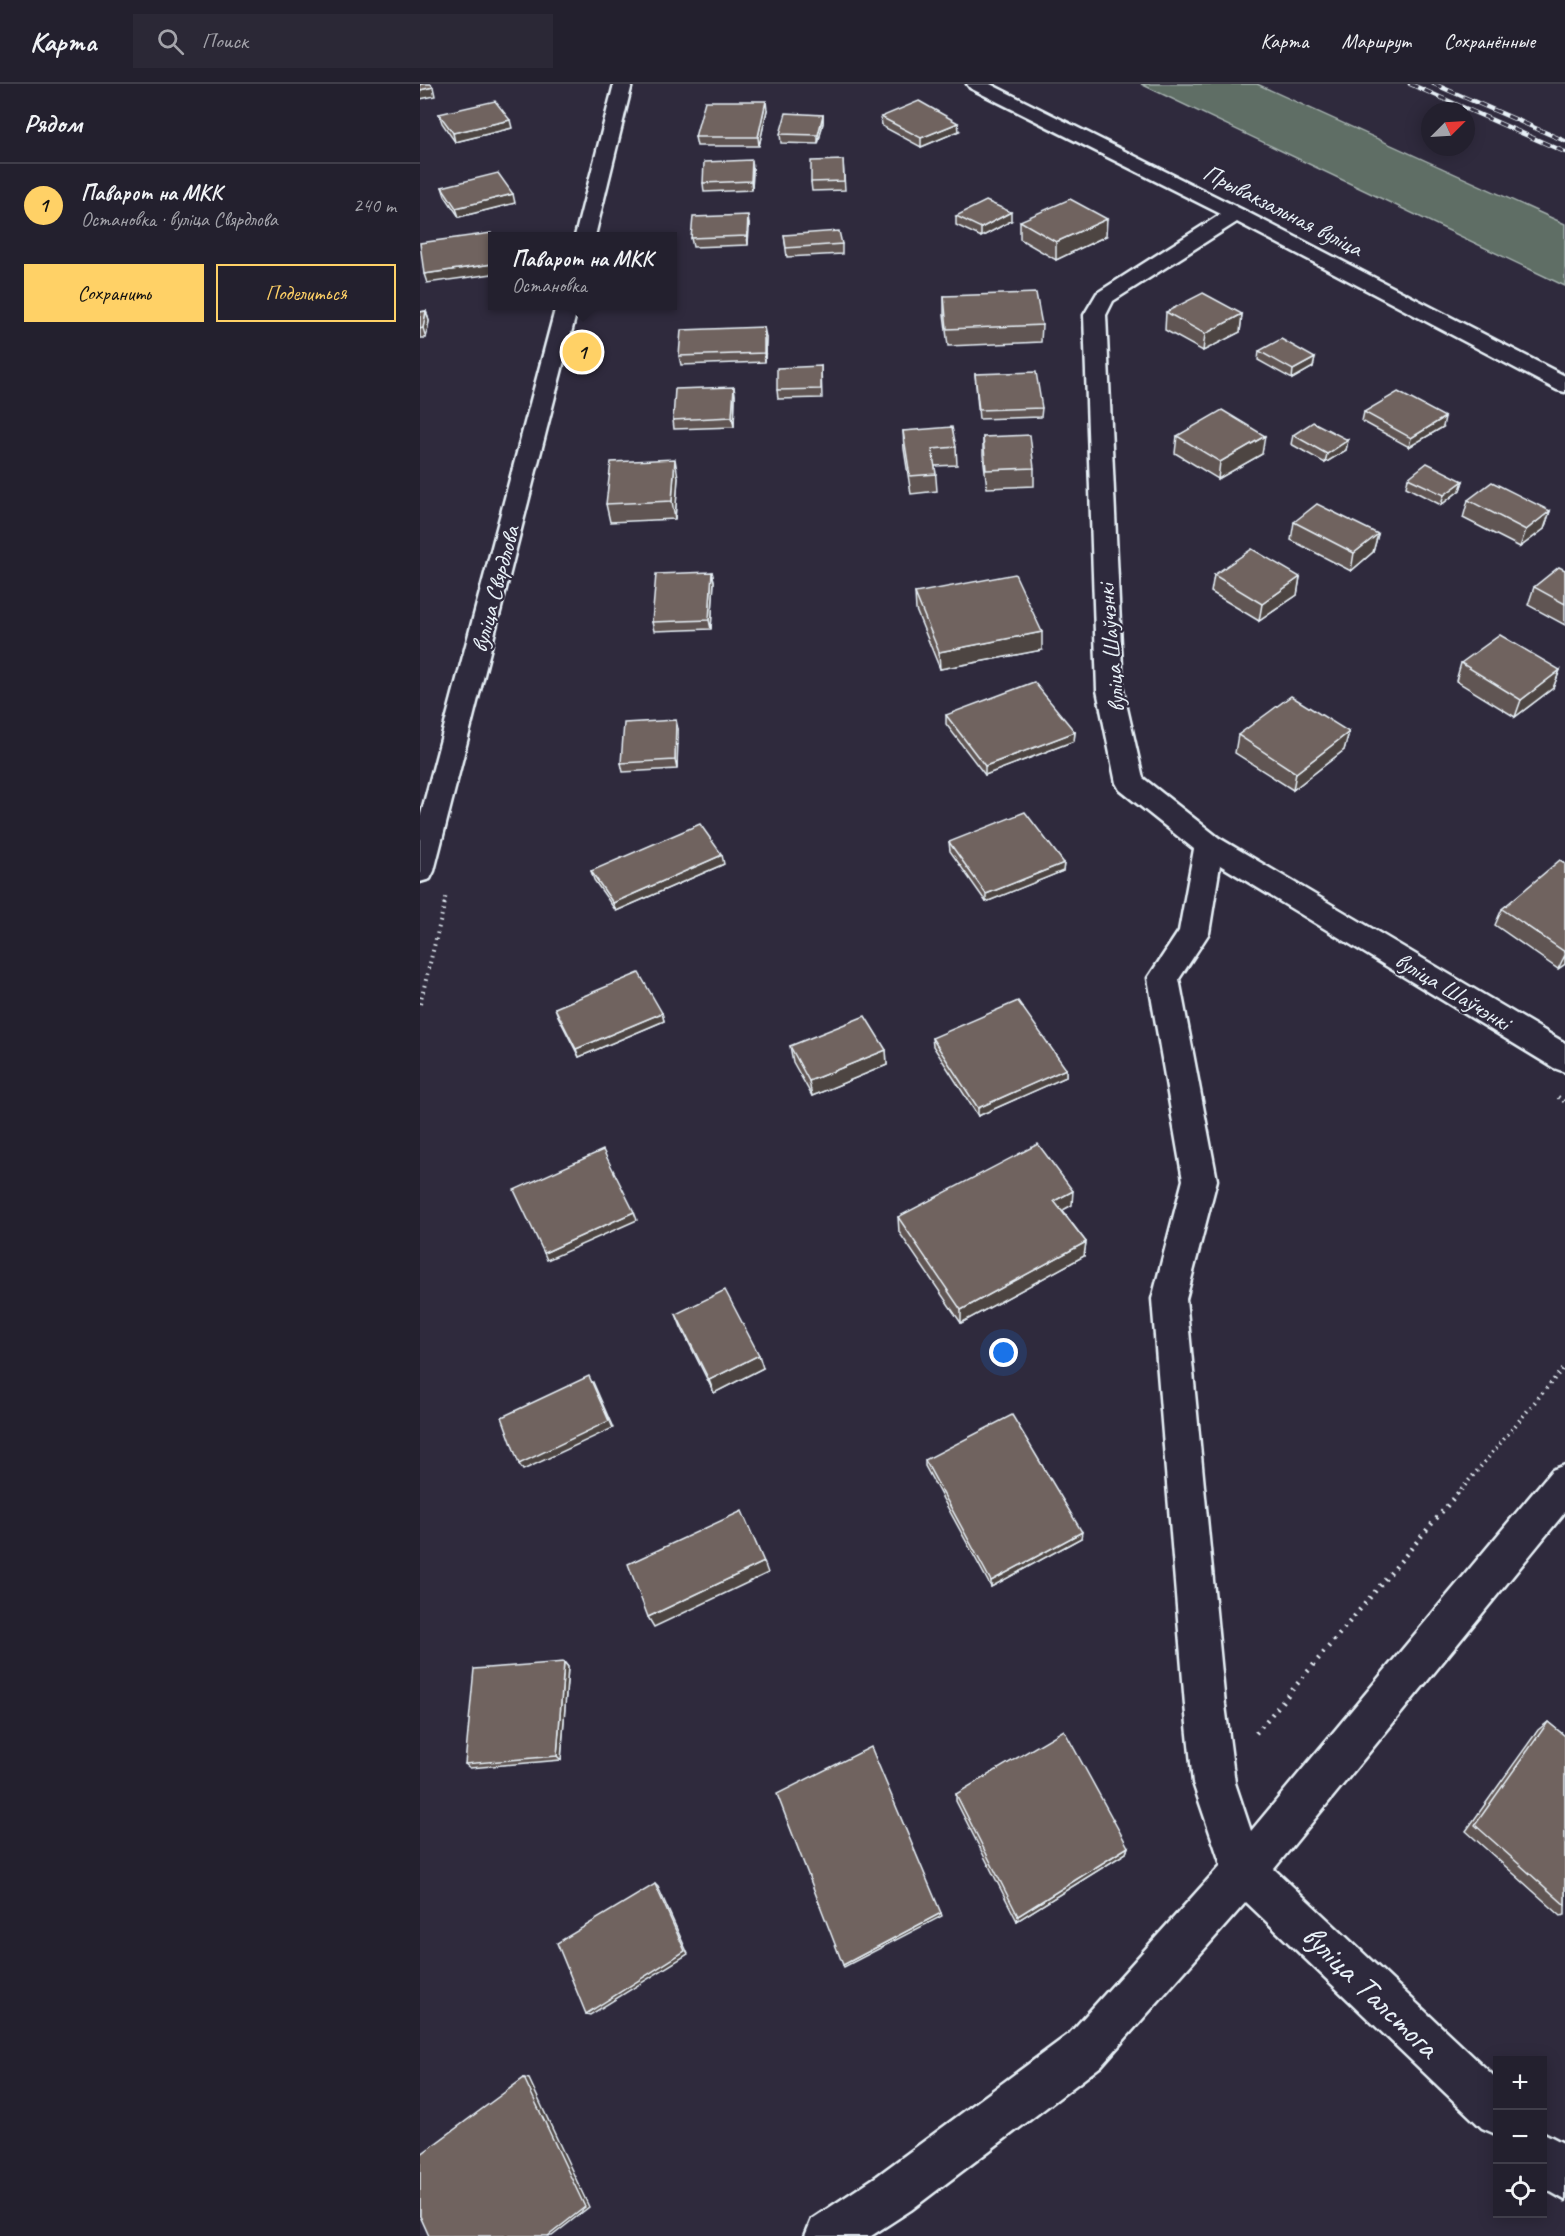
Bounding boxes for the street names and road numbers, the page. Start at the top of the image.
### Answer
street label: Прывакзальная вуліца [1198,157,1369,264]
street label: вуліца Свярдлова [464,521,527,656]
street label: вуліца Шаўчэнкі [1090,580,1132,714]
street label: вуліца Шаўчэнкі [1390,945,1518,1038]
street label: вуліца Талстога [1293,1915,1451,2069]

